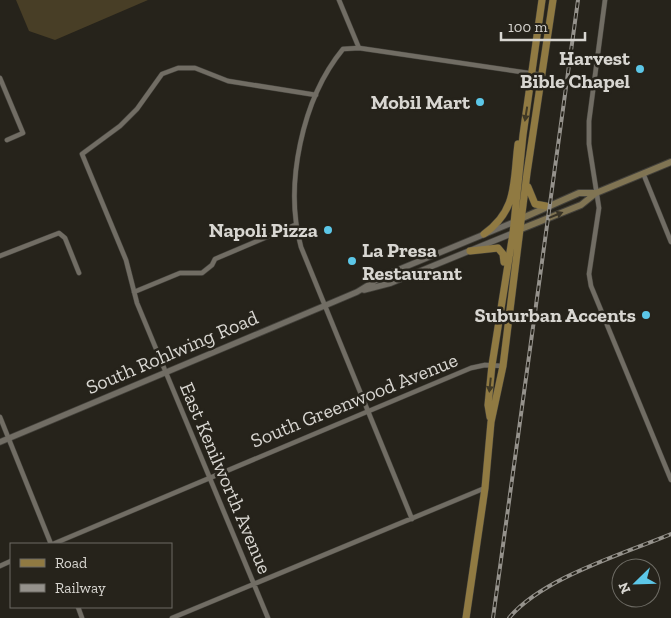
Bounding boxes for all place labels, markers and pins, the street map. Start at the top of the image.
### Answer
place label: Harvest Bible Chapel [520,46,631,93]
marker: Harvest Bible Chapel [634,63,646,75]
place label: Mobil Mart [371,90,471,114]
marker: Mobil Mart [474,96,486,108]
place label: Napoli Pizza [209,218,318,242]
marker: Napoli Pizza [322,224,334,236]
place label: La Presa Restaurant [362,238,463,285]
marker: La Presa Restaurant [346,255,358,267]
place label: Suburban Accents [474,303,636,327]
marker: Suburban Accents [640,309,652,321]

